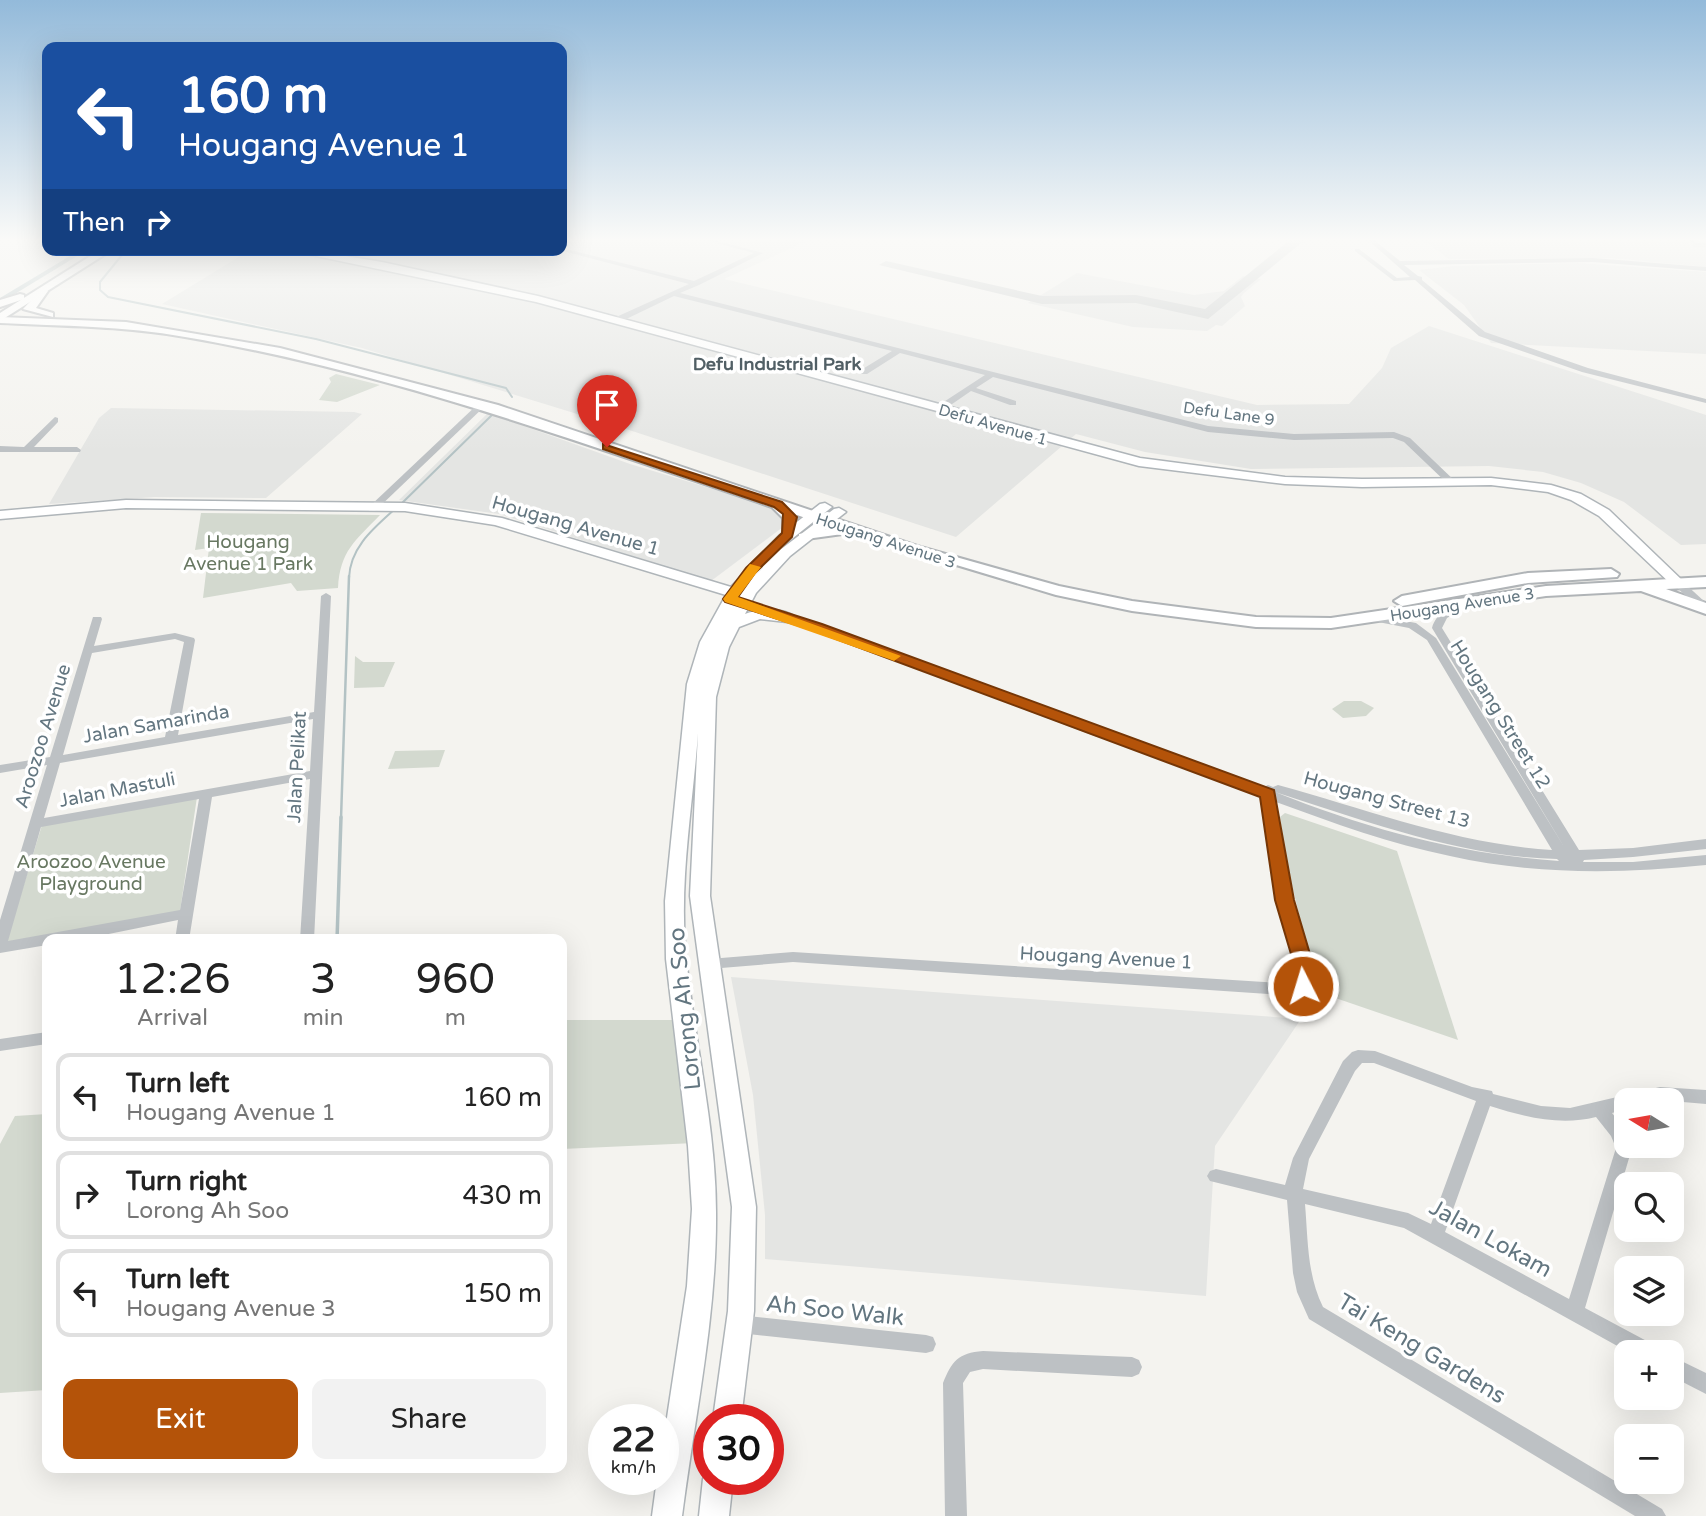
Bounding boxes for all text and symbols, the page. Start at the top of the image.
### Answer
text: 160 m [178,67,328,126]
icon: left [63,70,154,161]
text: Hougang Avenue 1 [178,127,470,165]
icon: right [139,203,177,241]
text: Then [63,207,125,238]
district label: Defu Industrial Park [693,353,862,375]
pin [577,375,637,447]
icon: arrive [588,386,626,424]
street label: Defu Lane 9 [1182,398,1276,430]
street label: Defu Avenue 1 [936,400,1049,450]
street label: Hougang Avenue 1 [489,492,662,560]
street label: Hougang Avenue 3 [813,509,958,573]
park label: Hougang Avenue 1 Park [183,531,313,575]
street label: Hougang Avenue 3 [1389,584,1536,626]
street label: Hougang Street 12 [1445,636,1555,793]
street label: Aroozoo Avenue [11,662,75,811]
street label: Jalan Samarinda [81,700,231,748]
street label: Jalan Pelikat [283,711,311,824]
street label: Hougang Street 13 [1301,767,1472,833]
street label: Jalan Mastuli [57,768,177,812]
park label: Aroozoo Avenue Playground [16,851,166,895]
street label: Lorong Ah Soo [663,926,707,1092]
street label: Hougang Avenue 1 [1019,942,1193,974]
position arrow [1266,949,1340,1023]
text: 12:26 [114,954,231,1005]
text: 3 [310,954,336,1005]
text: 960 [416,954,495,1005]
text: Arrival [137,1004,208,1032]
text: min [303,1004,344,1032]
text: m [445,1004,466,1032]
text: Turn left [126,1068,229,1099]
icon: left [67,1078,105,1116]
text: 160 m [462,1082,542,1113]
north arrow [1614,1088,1684,1158]
map controls [1614,1088,1684,1494]
text: Hougang Avenue 1 [126,1099,336,1127]
text: Turn right [126,1166,247,1197]
button: search [1614,1172,1684,1242]
icon: right [67,1176,105,1214]
text: 430 m [462,1180,542,1211]
street label: Jalan Lokam [1424,1194,1557,1284]
text: Lorong Ah Soo [126,1197,289,1225]
button: layers [1614,1256,1684,1326]
text: Turn left [126,1264,229,1295]
icon: left [67,1274,105,1312]
text: 150 m [462,1278,542,1309]
street label: Tai Keng Gardens [1332,1288,1511,1410]
street label: Ah Soo Walk [764,1290,905,1332]
text: Hougang Avenue 3 [126,1295,336,1323]
button: + [1614,1340,1684,1410]
button: Exit [63,1379,298,1459]
button: Share [312,1379,546,1459]
speed limit sign: 30 [693,1404,784,1495]
text: 22 [612,1419,655,1461]
button: − [1614,1424,1684,1494]
text: km/h [611,1456,656,1478]

